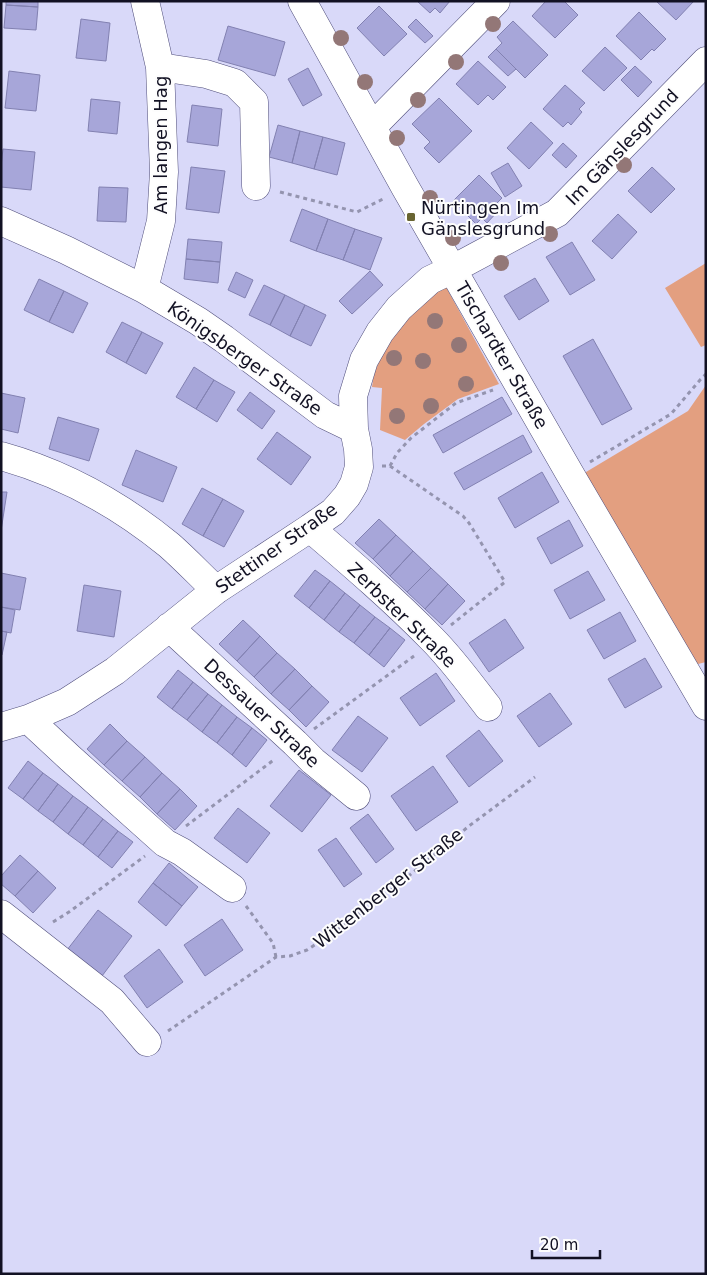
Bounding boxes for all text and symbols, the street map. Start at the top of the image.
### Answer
street label: Am langen Hag [150,76,171,214]
street label: Im Gänslesgrund [561,85,683,209]
place label: Nürtingen Im Gänslesgrund [421,197,545,239]
marker: Nürtingen Im Gänslesgrund [405,211,417,223]
street label: Tischardter Straße [451,277,553,432]
street label: Königsberger Straße [164,297,326,419]
street label: Stettiner Straße [211,498,341,598]
street label: Zerbster Straße [344,558,460,672]
street label: Dessauer Straße [200,654,324,772]
street label: Wittenberger Straße [309,823,467,953]
scale bar [532,1228,600,1260]
text: 20 m [540,1236,578,1254]

